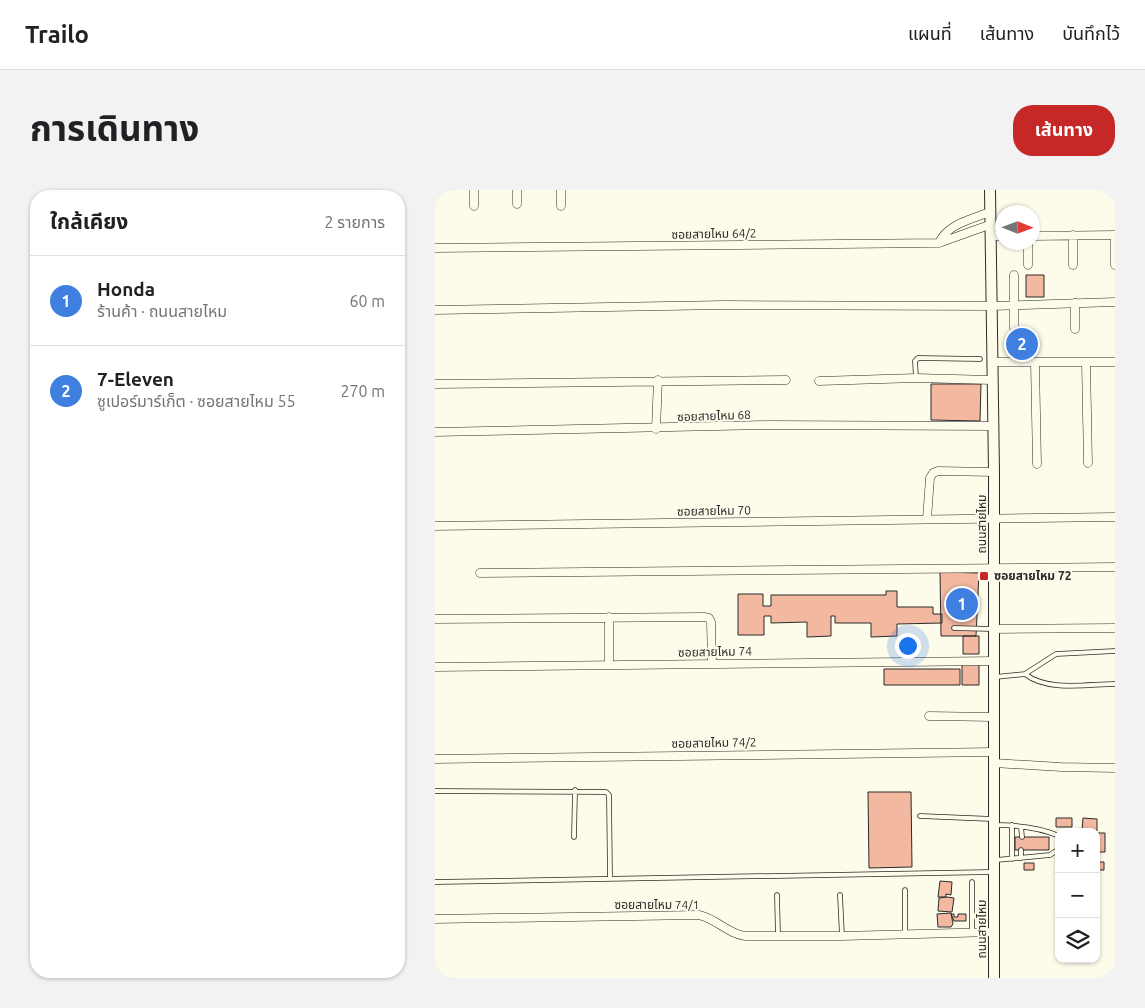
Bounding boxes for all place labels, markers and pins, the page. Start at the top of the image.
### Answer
pin: 2 [1006,325,1038,363]
place label: ซอยสายไหม 72 [994,569,1072,582]
marker: ซอยสายไหม 72 [978,570,990,582]
pin: 1 [946,585,978,623]

